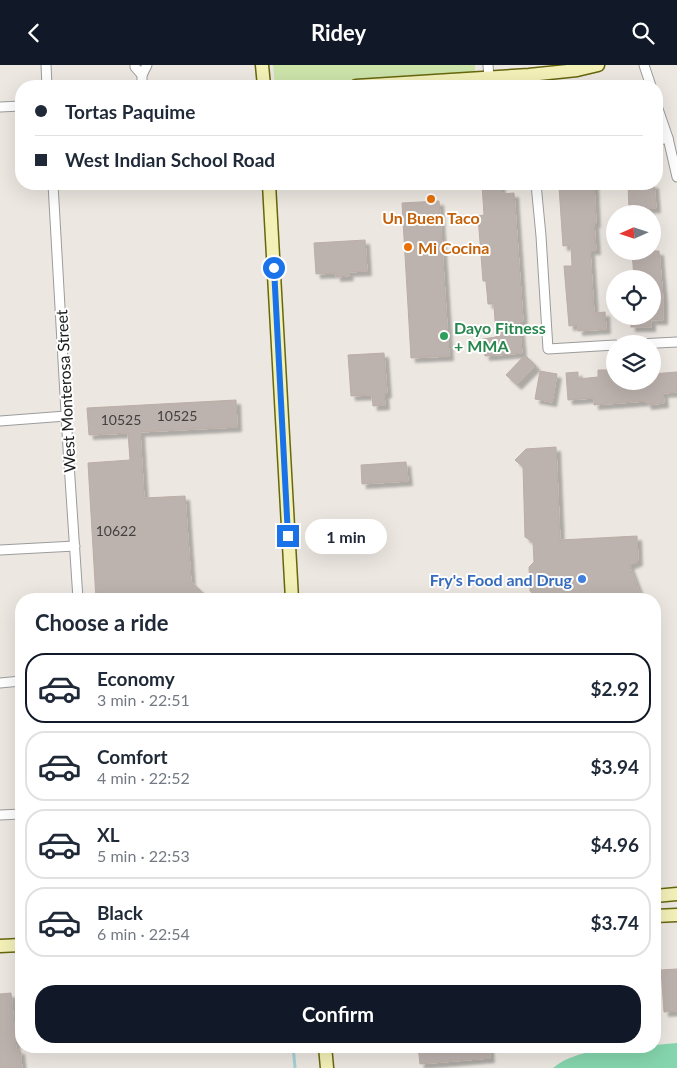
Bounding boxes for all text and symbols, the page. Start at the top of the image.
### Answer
icon: back [20,19,48,47]
text: Ridey [311,19,366,46]
icon: search [629,19,657,47]
text: Tortas Paquime [65,100,195,123]
text: West Indian School Road [65,148,275,171]
marker: Un Buen Taco [425,193,437,205]
north arrow [606,205,661,260]
map controls [606,205,661,390]
place label: Un Buen Taco [382,208,480,227]
place label: Mi Cocina [418,238,490,257]
marker: Mi Cocina [402,241,414,253]
route start [263,257,285,279]
button: locate [606,270,661,325]
street label: West Monterosa Street [51,309,79,473]
place label: Dayo Fitness + MMA [454,318,546,355]
marker: Dayo Fitness + MMA [438,330,450,342]
button: layers [606,335,661,390]
house number: 10525 [157,407,197,424]
house number: 10525 [101,411,141,428]
callout: 1 min [306,519,388,553]
house number: 10622 [96,522,136,539]
route end [277,525,299,547]
text: 1 min [326,527,366,546]
place label: Fry's Food and Drug [430,570,573,589]
marker: Fry's Food and Drug [576,573,588,585]
text: Choose a ride [35,609,169,636]
icon: car [37,666,82,711]
text: Economy [97,667,175,690]
text: $2.92 [590,677,639,700]
text: 3 min · 22:51 [97,690,190,709]
icon: car [37,744,82,789]
text: Comfort [97,745,168,768]
text: $3.94 [590,755,639,778]
text: 4 min · 22:52 [97,768,190,787]
icon: car [37,822,82,867]
text: XL [97,823,120,846]
text: $4.96 [590,833,639,856]
text: 5 min · 22:53 [97,846,190,865]
icon: car [37,900,82,945]
text: Black [97,901,143,924]
text: $3.74 [590,911,639,934]
text: 6 min · 22:54 [97,924,190,943]
button: Confirm [35,985,641,1043]

